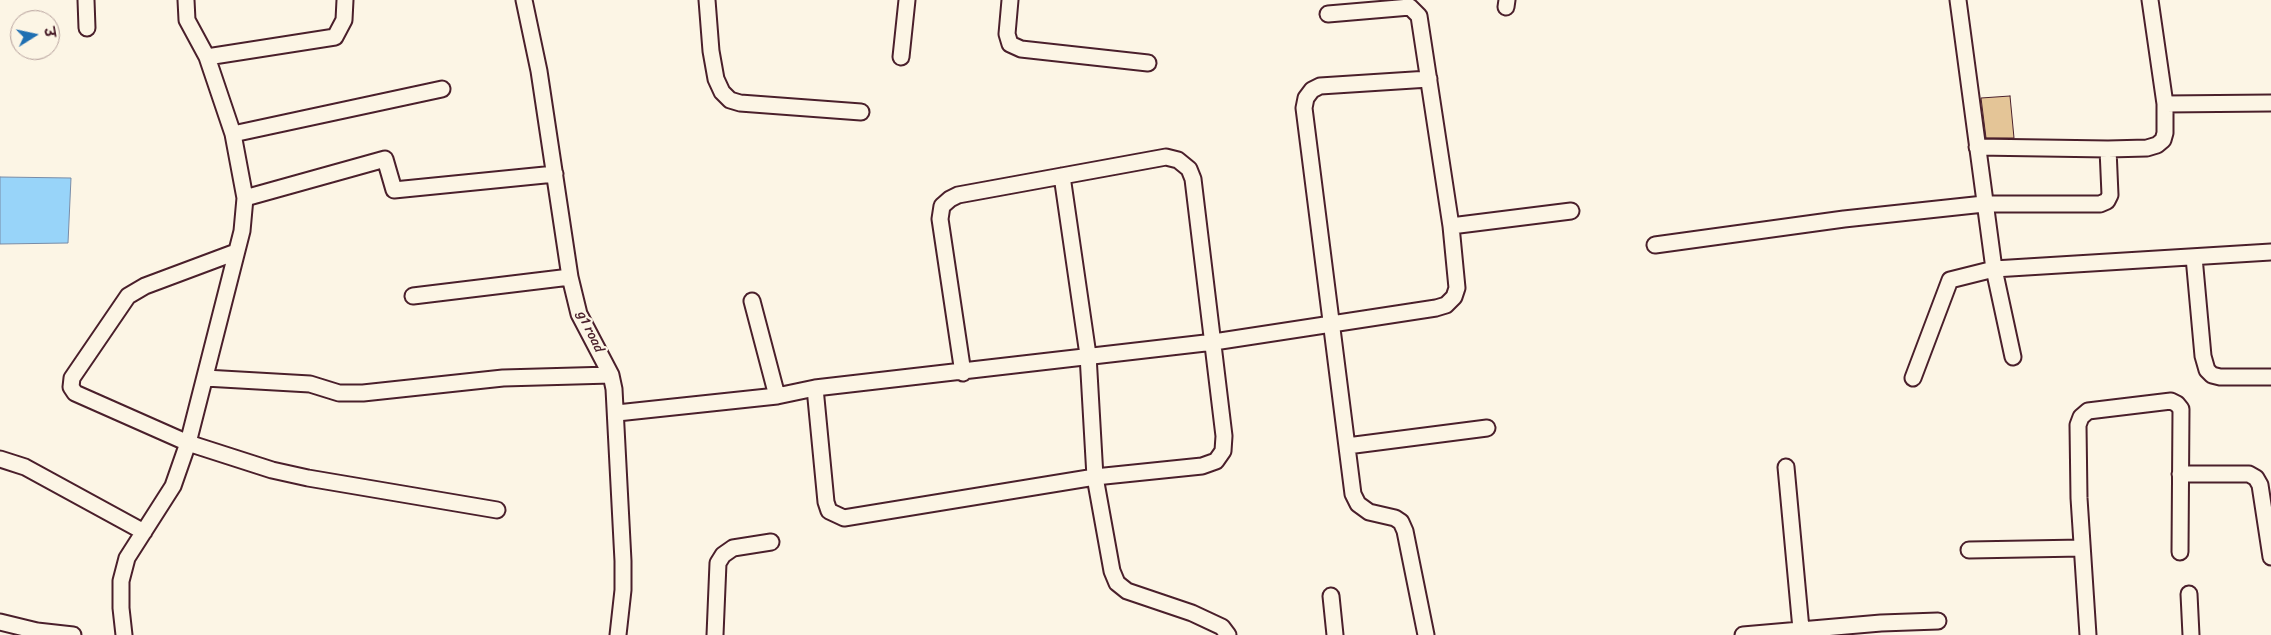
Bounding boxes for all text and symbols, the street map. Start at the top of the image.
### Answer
north arrow [10,10,60,60]
text: उ [36,26,62,39]
street label: g1 road [573,309,607,355]

